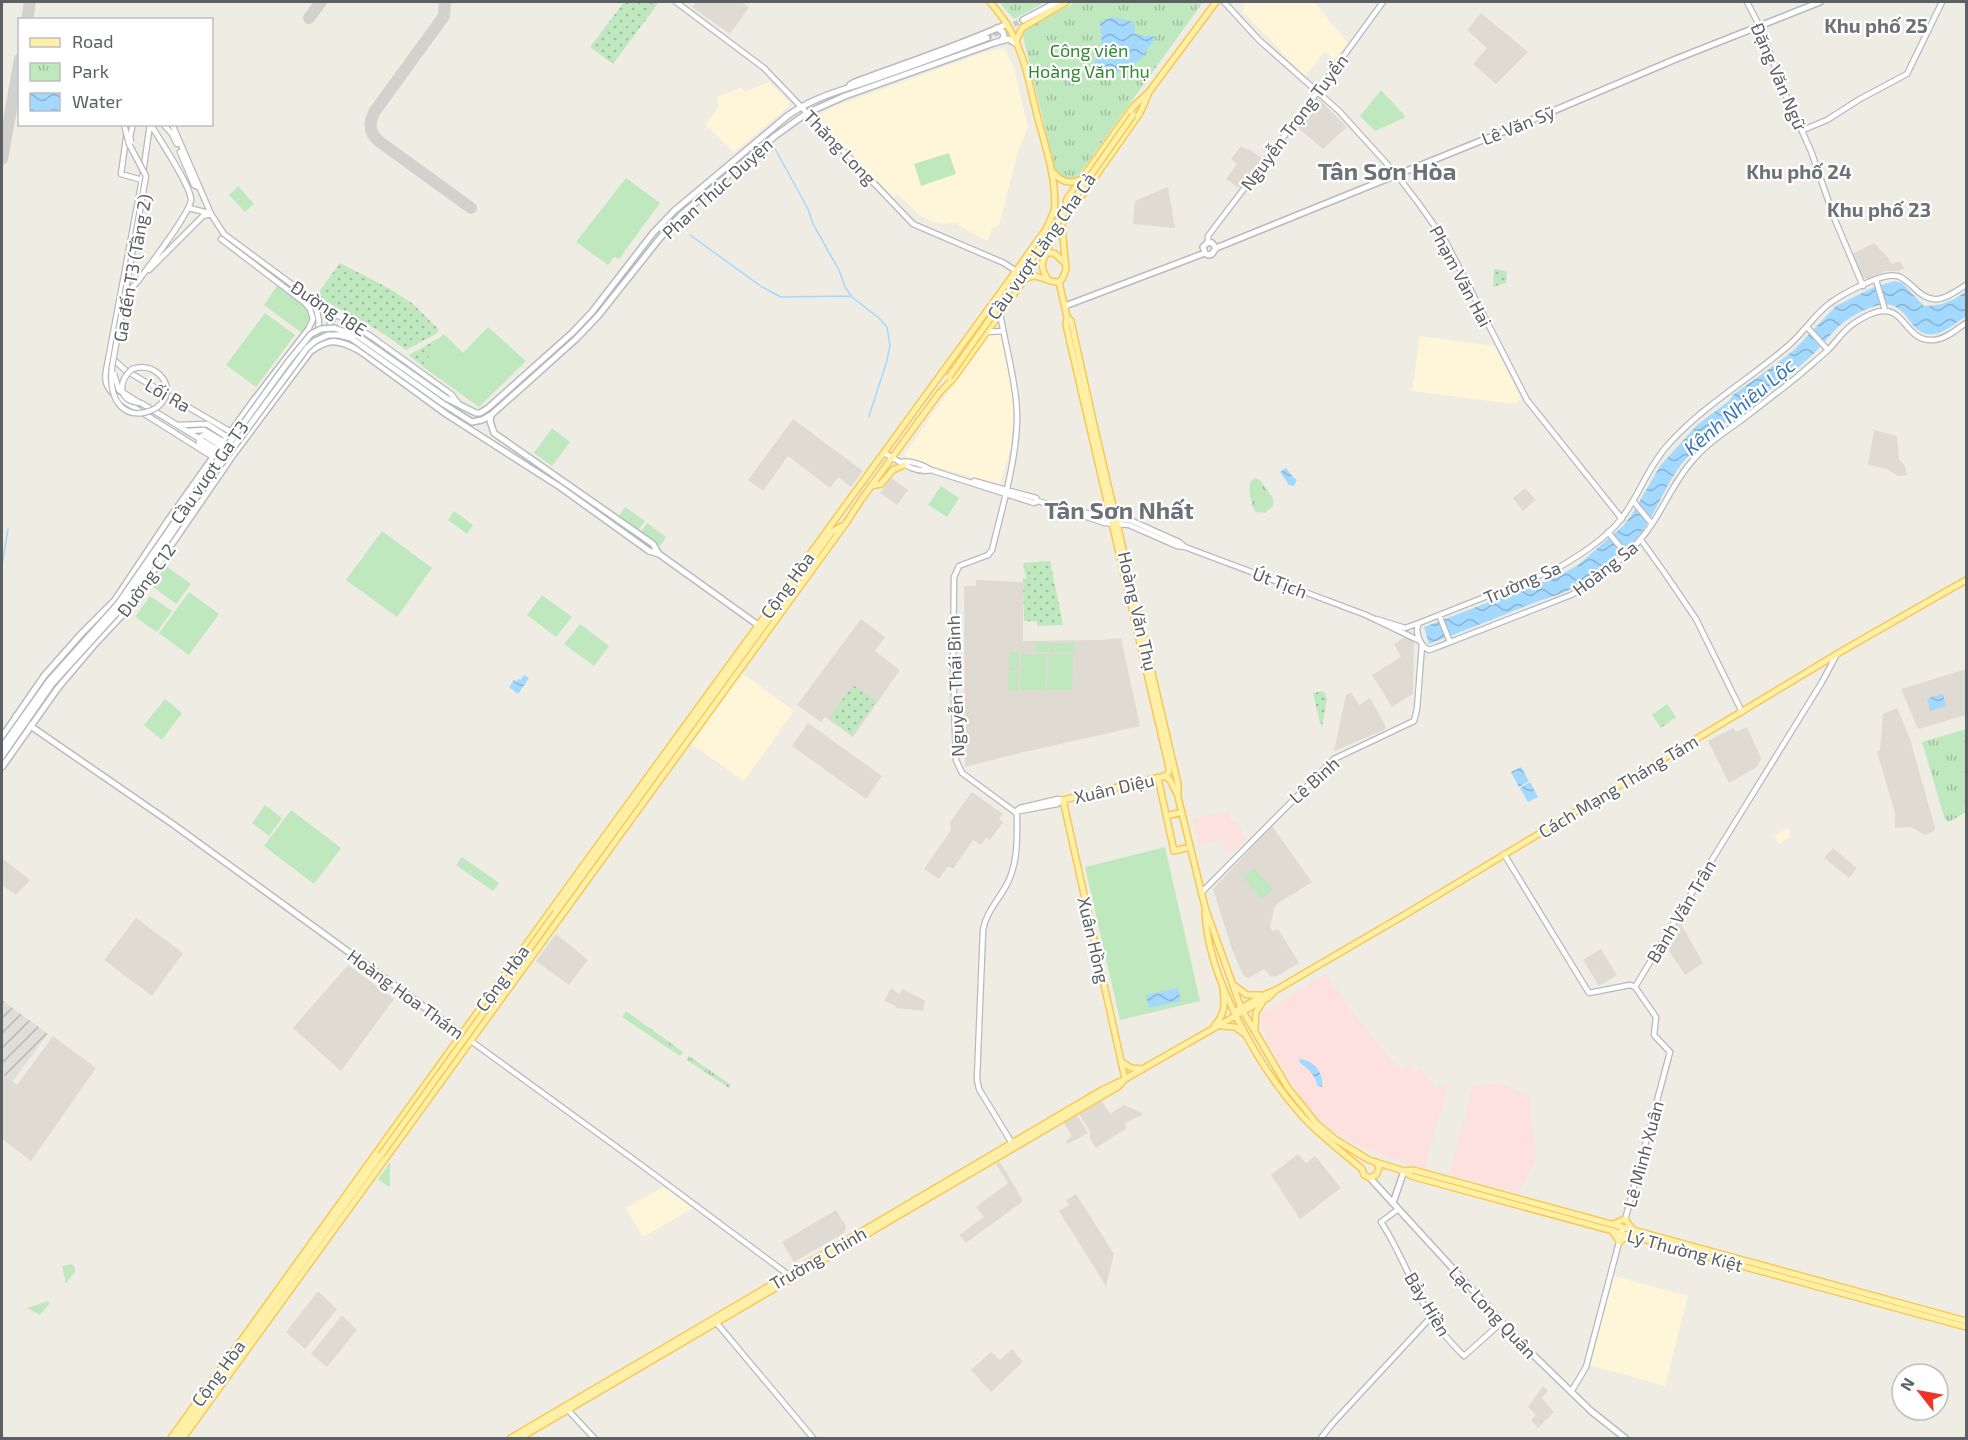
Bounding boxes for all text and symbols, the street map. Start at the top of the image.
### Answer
district label: Khu phố 25 [1824,13,1928,37]
legend [18,18,213,126]
street label: Đặng Văn Ngữ [1747,19,1812,134]
text: Road [72,30,113,52]
park label: Công viên Hoàng Văn Thụ [1028,39,1150,82]
street label: Nguyễn Trọng Tuyển [1236,50,1352,194]
text: Park [72,60,109,82]
text: Water [72,90,122,112]
street label: Lê Văn Sỹ [1478,100,1558,150]
street label: Thăng Long [799,105,881,189]
street label: Phan Thúc Duyện [657,133,777,243]
district label: Tân Sơn Hòa [1318,156,1456,185]
district label: Khu phố 24 [1746,159,1852,183]
street label: Cầu vượt Lăng Cha Cả [982,168,1100,324]
street label: Ga đến T3 (Tầng 2) [108,192,156,344]
district label: Khu phố 23 [1827,197,1931,221]
street label: Phạm Văn Hai [1425,222,1497,330]
street label: Đường 18E [287,275,371,341]
water label: Kênh Nhiêu Lộc [1678,352,1800,460]
street label: Lối Ra [141,373,195,417]
street label: Cầu vượt Ga T3 [165,416,253,528]
district label: Tân Sơn Nhất [1044,495,1194,524]
street label: Hoàng Sa [1568,536,1642,600]
street label: Đường C12 [112,539,180,621]
street label: Cộng Hòa [755,547,819,623]
street label: Hoàng Văn Thụ [1114,549,1162,673]
street label: Trường Sa [1480,556,1564,608]
street label: Út Tịch [1250,562,1310,602]
street label: Nguyễn Thái Bình [942,615,968,757]
street label: Cách Mạng Tháng Tám [1534,730,1702,842]
street label: Lê Bình [1285,752,1343,808]
street label: Xuân Diệu [1072,768,1156,808]
street label: Bành Văn Trân [1642,855,1720,967]
street label: Xuân Hồng [1073,895,1115,985]
street label: Cộng Hòa [470,940,534,1016]
street label: Hoàng Hoa Thám [343,944,469,1044]
street label: Lê Minh Xuân [1618,1098,1668,1210]
street label: Trường Chinh [766,1222,870,1294]
street label: Lý Thường Kiệt [1625,1224,1745,1276]
street label: Lạc Long Quân [1445,1261,1541,1363]
street label: Bảy Hiền [1400,1268,1456,1340]
street label: Cộng Hòa [186,1335,250,1411]
north arrow [1890,1362,1950,1422]
text: N [1896,1374,1918,1394]

